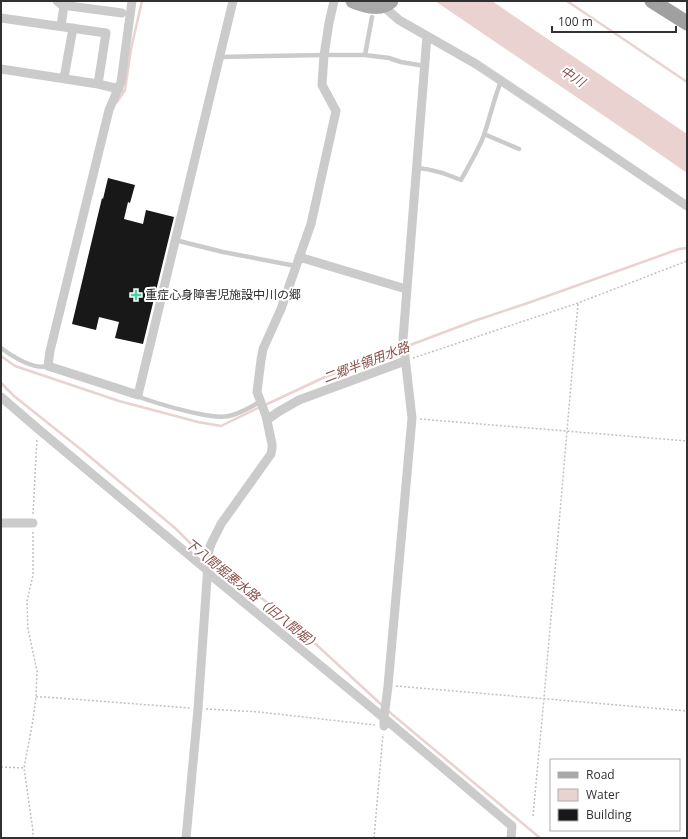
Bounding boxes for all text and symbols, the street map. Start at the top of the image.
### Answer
scale bar [552,8,676,34]
text: 100 m [558,13,593,30]
water label: 中川 [557,61,590,92]
place label: 重症心身障害児施設中川の郷 [145,286,301,303]
marker: 重症心身障害児施設中川の郷 [130,289,142,301]
water label: 二郷半領用水路 [320,337,413,387]
water label: 下八間堀悪水路（旧八間堀） [182,534,324,654]
legend [550,759,680,831]
text: Road [586,766,615,783]
text: Water [586,786,620,803]
text: Building [586,806,632,823]

